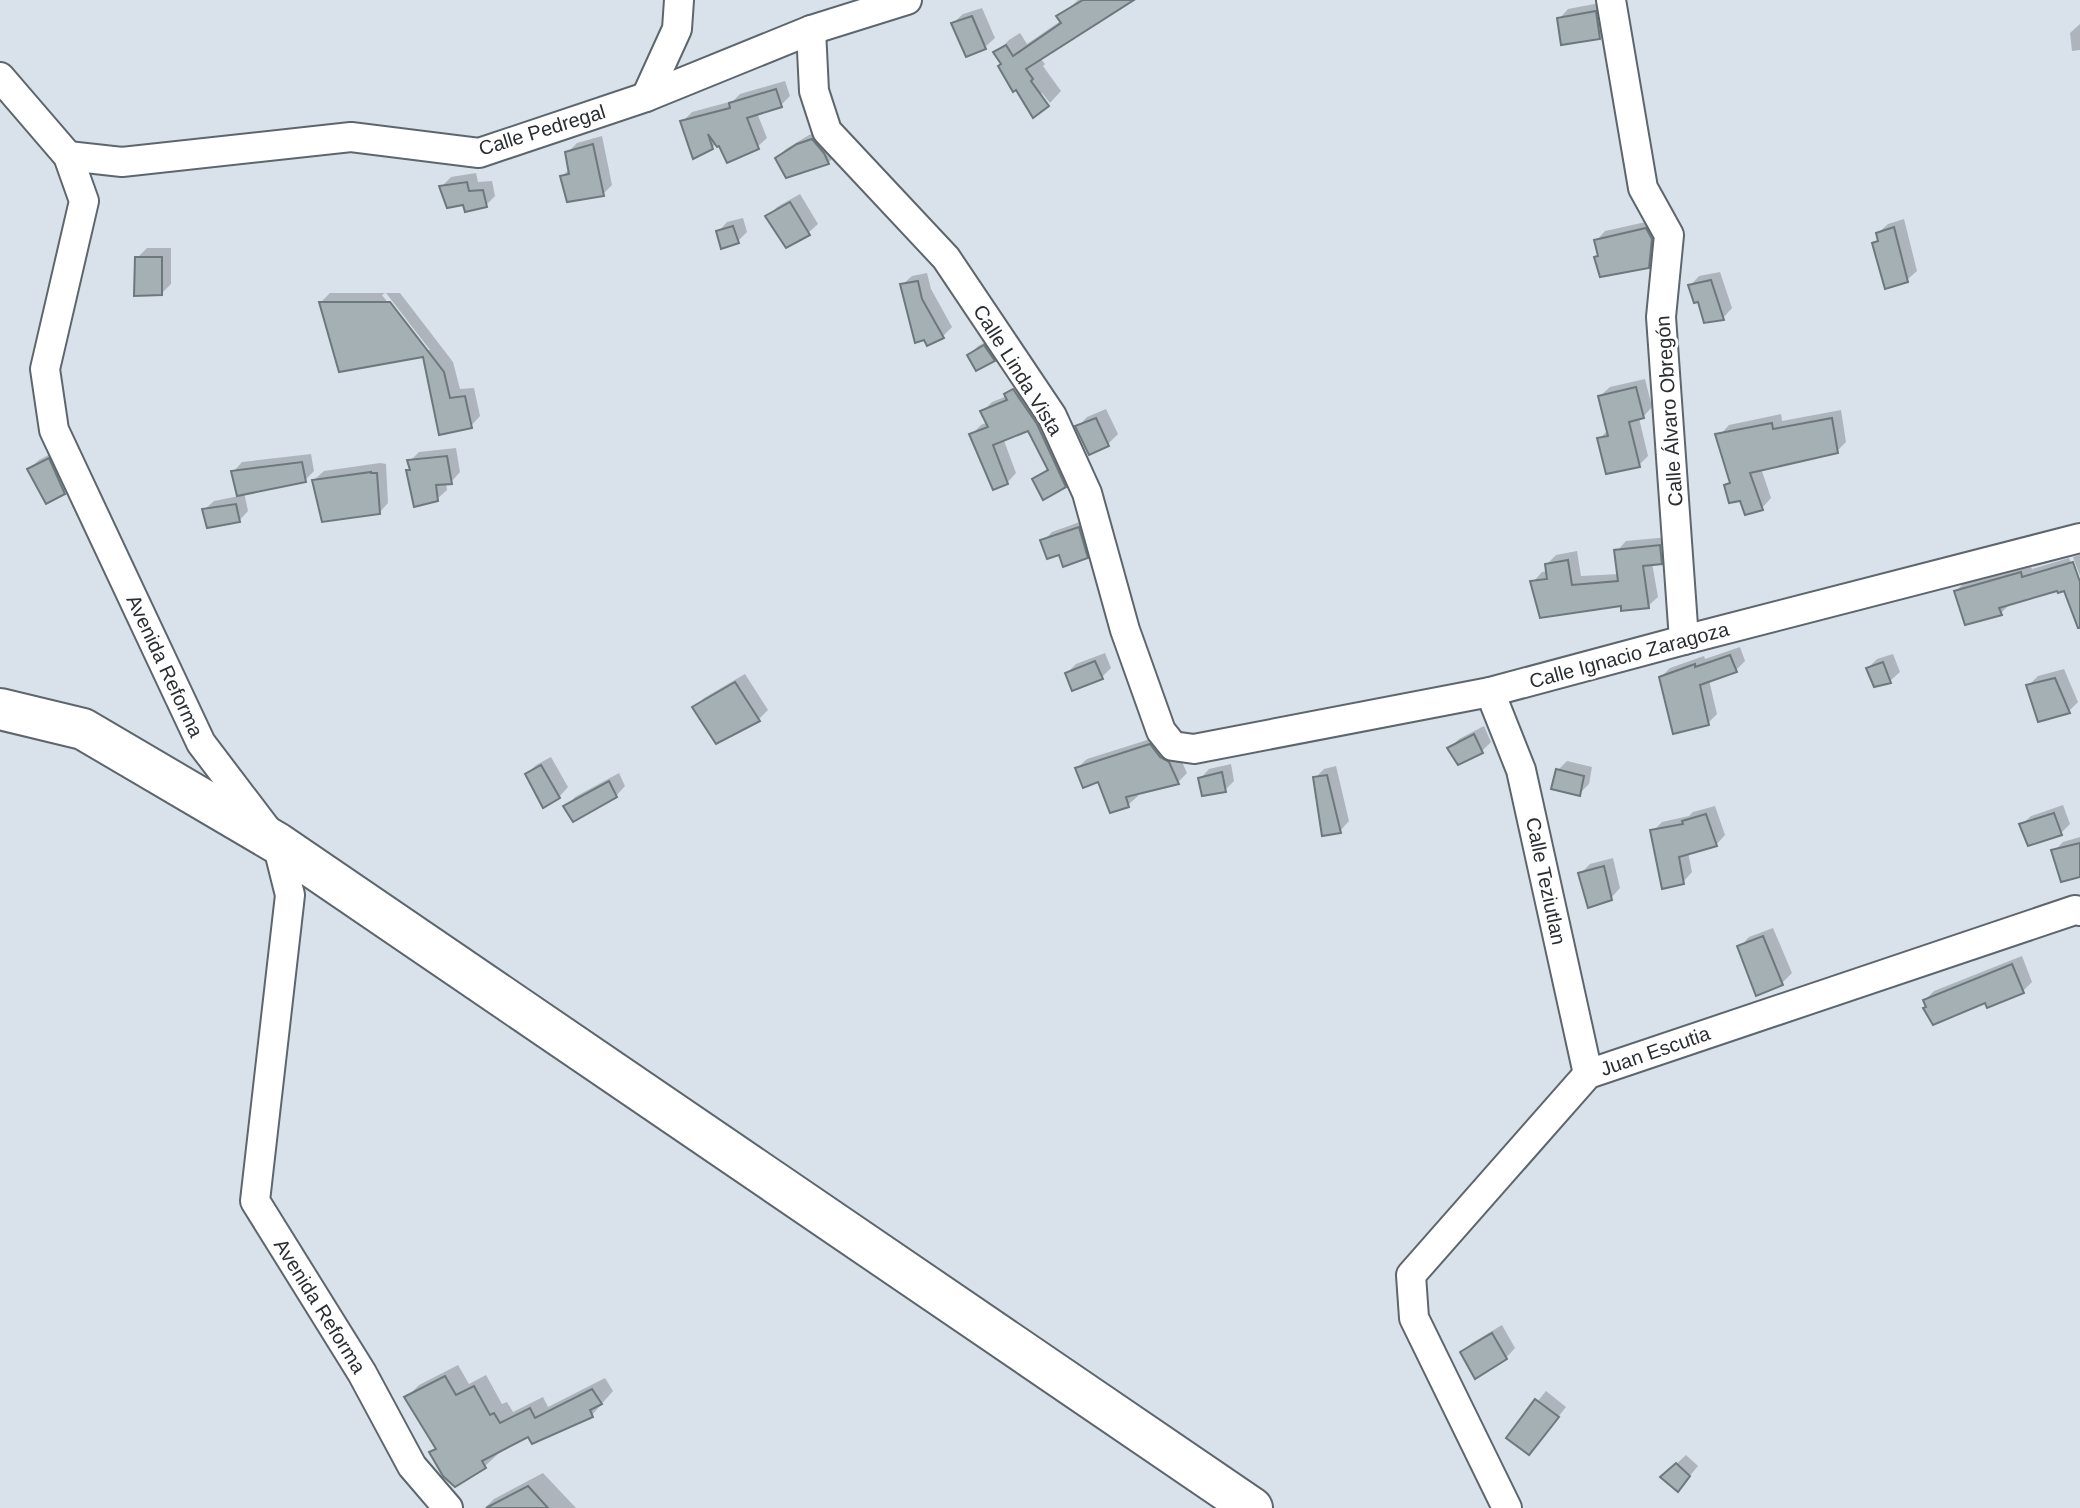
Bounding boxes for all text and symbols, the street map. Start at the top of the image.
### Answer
street label: Calle Pedregal [476,100,608,160]
street label: Calle Linda Vista [969,301,1067,440]
street label: Calle Álvaro Obregón [1651,315,1687,507]
street label: Avenida Reforma [122,591,208,741]
street label: Calle Ignacio Zaragoza [1527,618,1732,692]
street label: Calle Teziutlan [1522,815,1570,947]
street label: Juan Escutia [1597,1022,1714,1080]
street label: Avenida Reforma [270,1235,371,1378]

